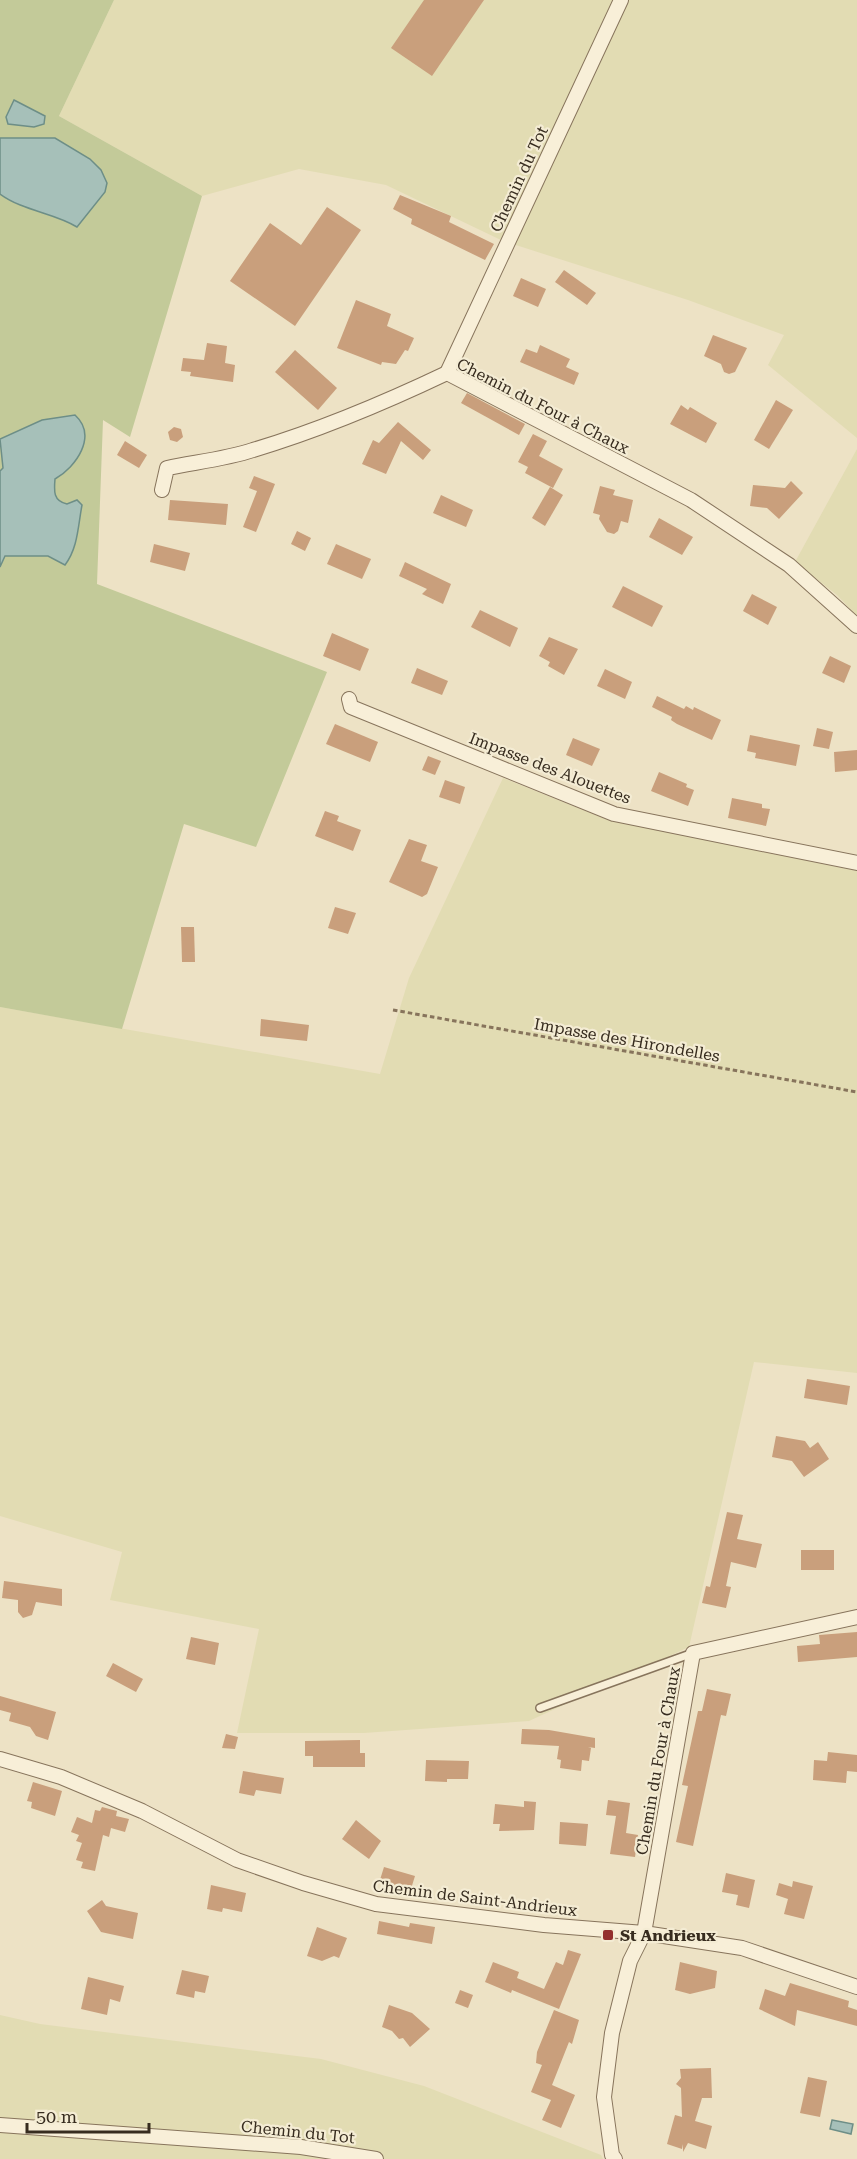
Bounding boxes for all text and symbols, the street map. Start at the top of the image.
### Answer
street label: Chemin du Tot [486,123,552,235]
street label: Chemin du Four à Chaux [454,354,633,458]
street label: Impasse des Alouettes [467,728,634,808]
street label: Impasse des Hirondelles [533,1014,722,1066]
street label: Chemin du Four à Chaux [632,1665,684,1857]
street label: Chemin de Saint-Andrieux [372,1876,579,1920]
place label: St Andrieux [620,1926,716,1945]
marker: St Andrieux [601,1928,615,1942]
scale bar [27,2096,148,2134]
text: 50 m [36,2106,77,2127]
street label: Chemin du Tot [240,2117,356,2147]

